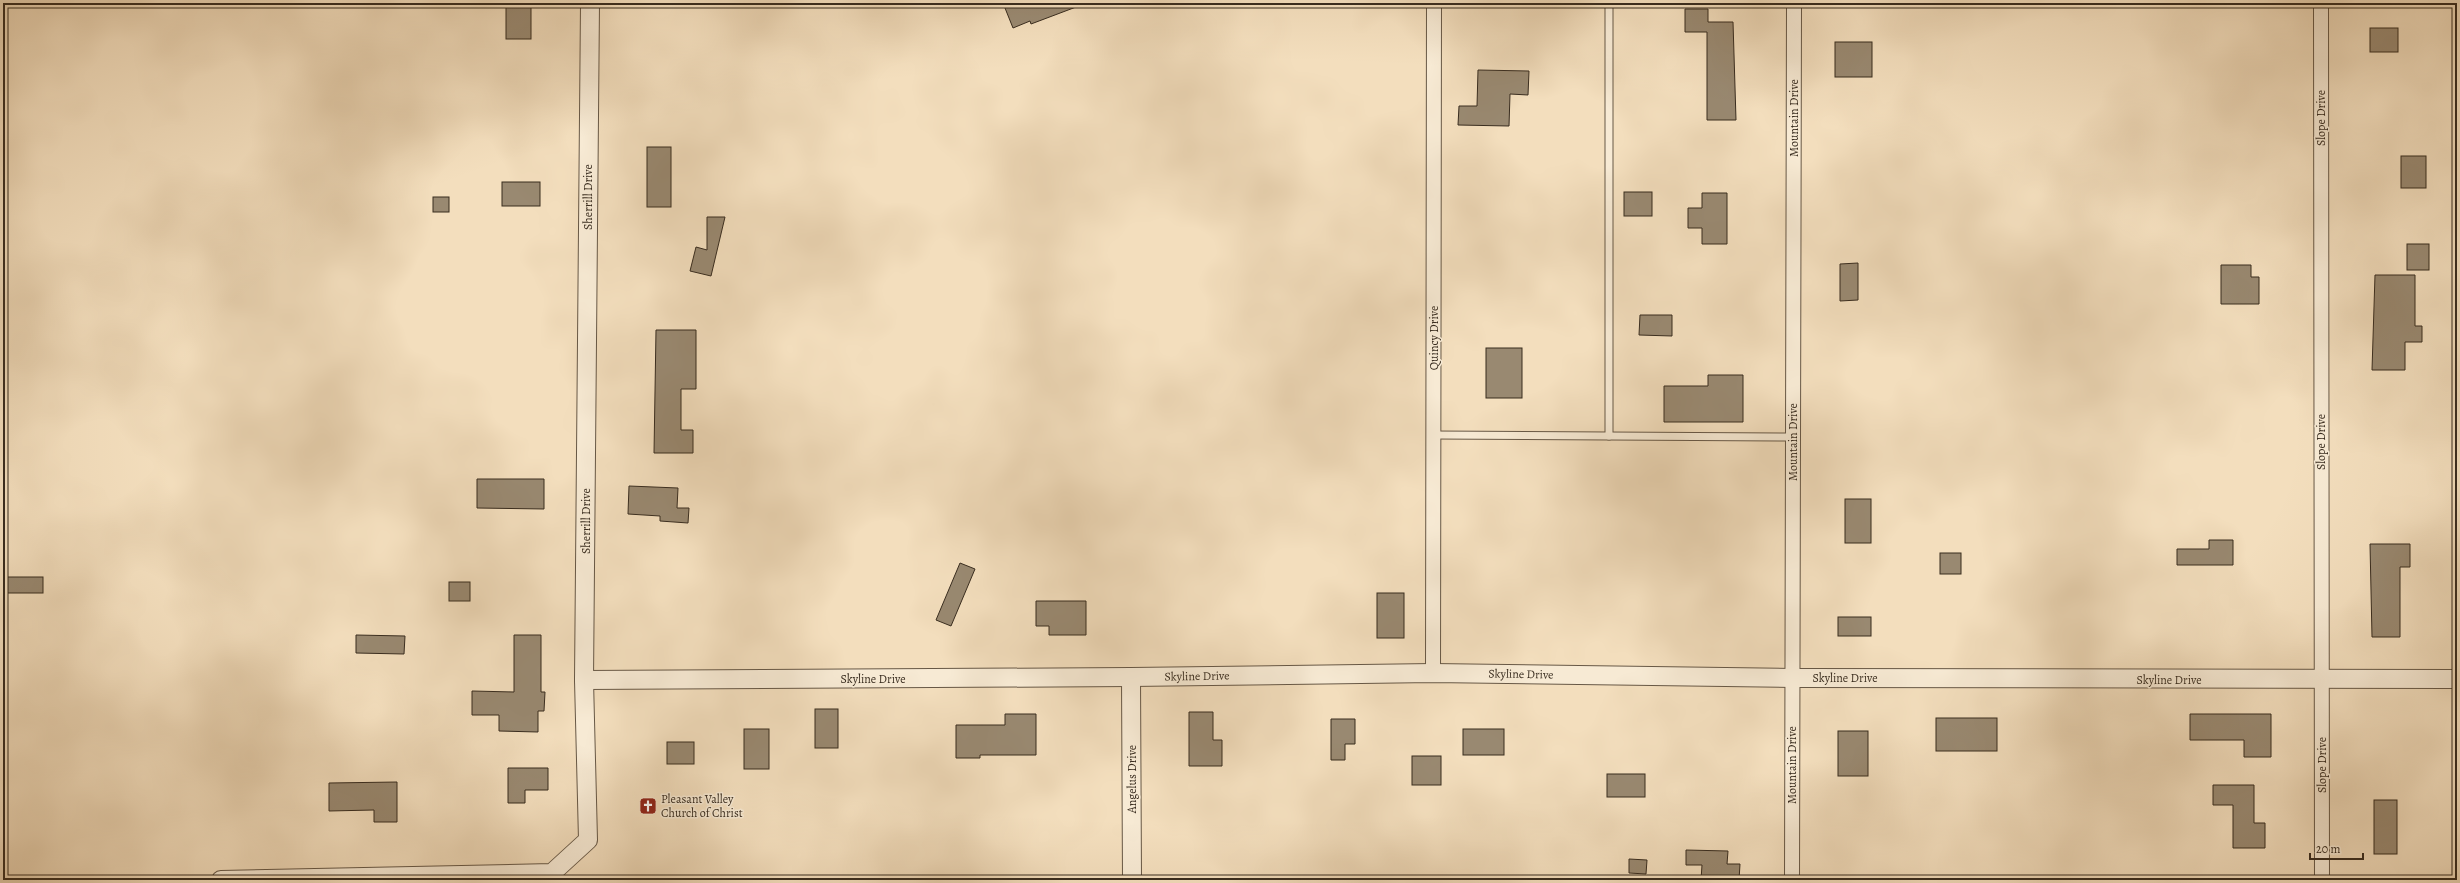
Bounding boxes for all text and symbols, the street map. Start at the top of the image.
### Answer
street label: Mountain Drive [1786,79,1802,157]
street label: Slope Drive [2313,90,2329,146]
street label: Sherrill Drive [580,164,596,230]
street label: Quincy Drive [1426,306,1442,370]
street label: Mountain Drive [1785,403,1801,481]
street label: Slope Drive [2313,414,2329,470]
street label: Sherrill Drive [578,488,594,554]
street label: Skyline Drive [1488,665,1554,683]
street label: Skyline Drive [1164,667,1230,685]
street label: Skyline Drive [1812,670,1878,686]
street label: Skyline Drive [840,671,906,687]
street label: Skyline Drive [2136,672,2202,688]
street label: Mountain Drive [1784,726,1800,804]
street label: Slope Drive [2314,737,2330,793]
street label: Angelus Drive [1124,745,1140,814]
place label: Pleasant Valley Church of Christ [661,791,743,821]
church icon: Pleasant Valley Church of Christ [638,796,658,816]
scale bar [2310,835,2363,861]
text: 20 m [2316,841,2340,857]

